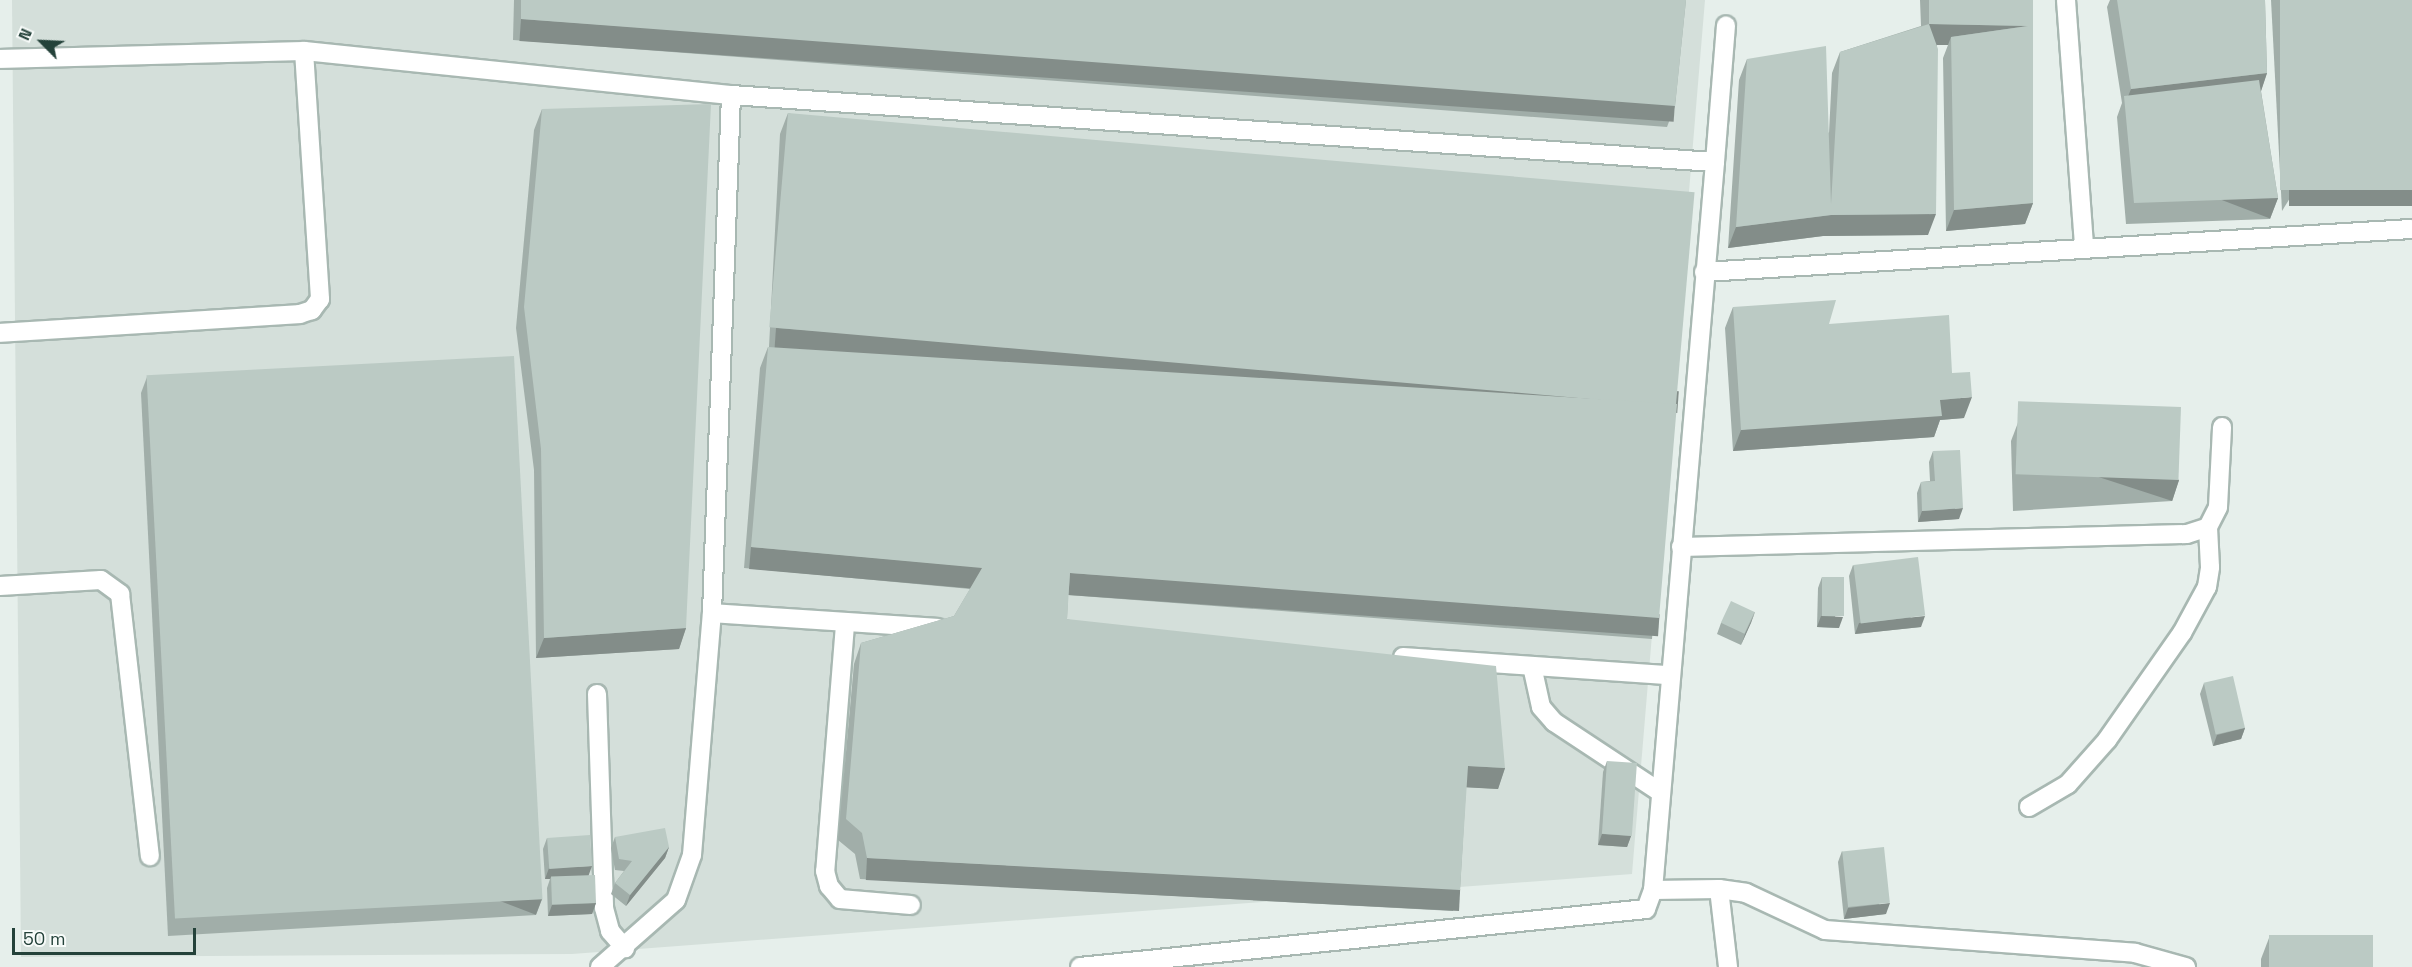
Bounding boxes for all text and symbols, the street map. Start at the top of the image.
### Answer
north arrow [12,12,72,72]
text: N [13,25,37,44]
scale bar [15,916,200,954]
text: 50 m [23,927,65,950]

